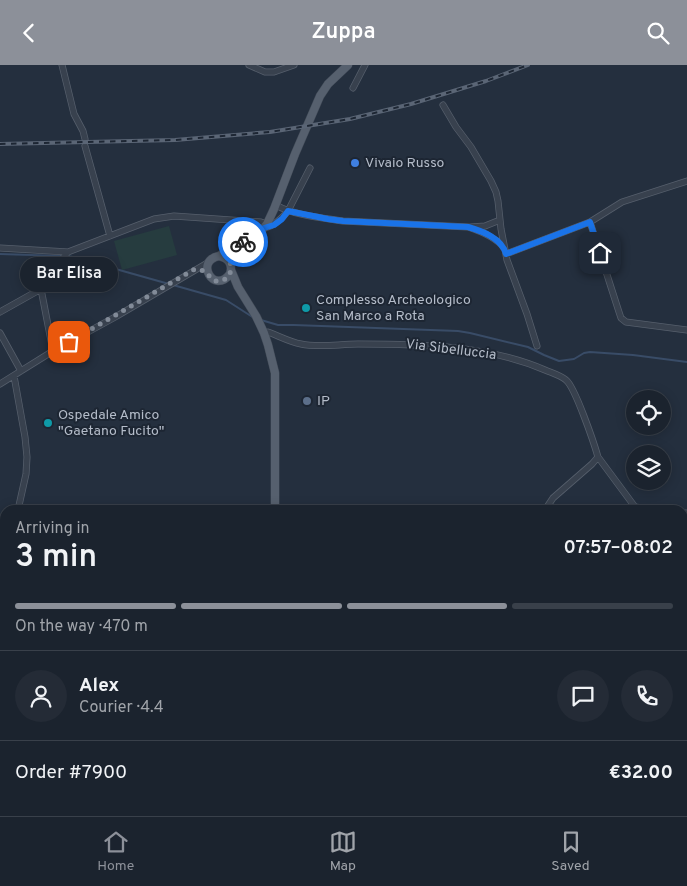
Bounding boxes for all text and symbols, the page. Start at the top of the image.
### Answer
icon: back [15,19,43,47]
text: Zuppa [311,19,376,46]
icon: search [644,19,672,47]
place label: Vivaio Russo [365,155,445,172]
marker: Vivaio Russo [349,157,361,169]
courier [218,217,268,267]
icon: bike [229,228,257,256]
pin [579,232,621,274]
icon: home [586,239,614,267]
callout: Bar Elisa [20,257,118,292]
text: Bar Elisa [36,264,102,284]
place label: Complesso Archeologico San Marco a Rota [316,292,471,325]
marker: Complesso Archeologico San Marco a Rota [300,302,312,314]
pin [48,321,90,363]
icon: bag [55,328,83,356]
street label: Via Sibelluccia [405,336,497,364]
map controls [626,390,671,490]
button: locate [626,390,671,435]
place label: IP [317,393,330,410]
marker: IP [301,395,313,407]
place label: Ospedale Amico "Gaetano Fucito" [58,407,164,440]
marker: Ospedale Amico "Gaetano Fucito" [42,417,54,429]
button: layers [626,445,671,490]
text: Arriving in [15,519,90,539]
text: 07:57–08:02 [564,536,673,560]
text: 3 min [15,538,97,578]
text: On the way · 470 m [15,617,148,637]
button: person [15,670,67,722]
button: chat [557,670,609,722]
button: phone [621,670,673,722]
text: Alex [79,674,119,698]
text: Courier · 4.4 [79,698,164,718]
text: Order #7900 [15,761,127,785]
text: €32.00 [609,761,673,785]
tab: Home [97,828,134,875]
tab: Map [329,828,357,875]
tab: Saved [551,828,590,875]

